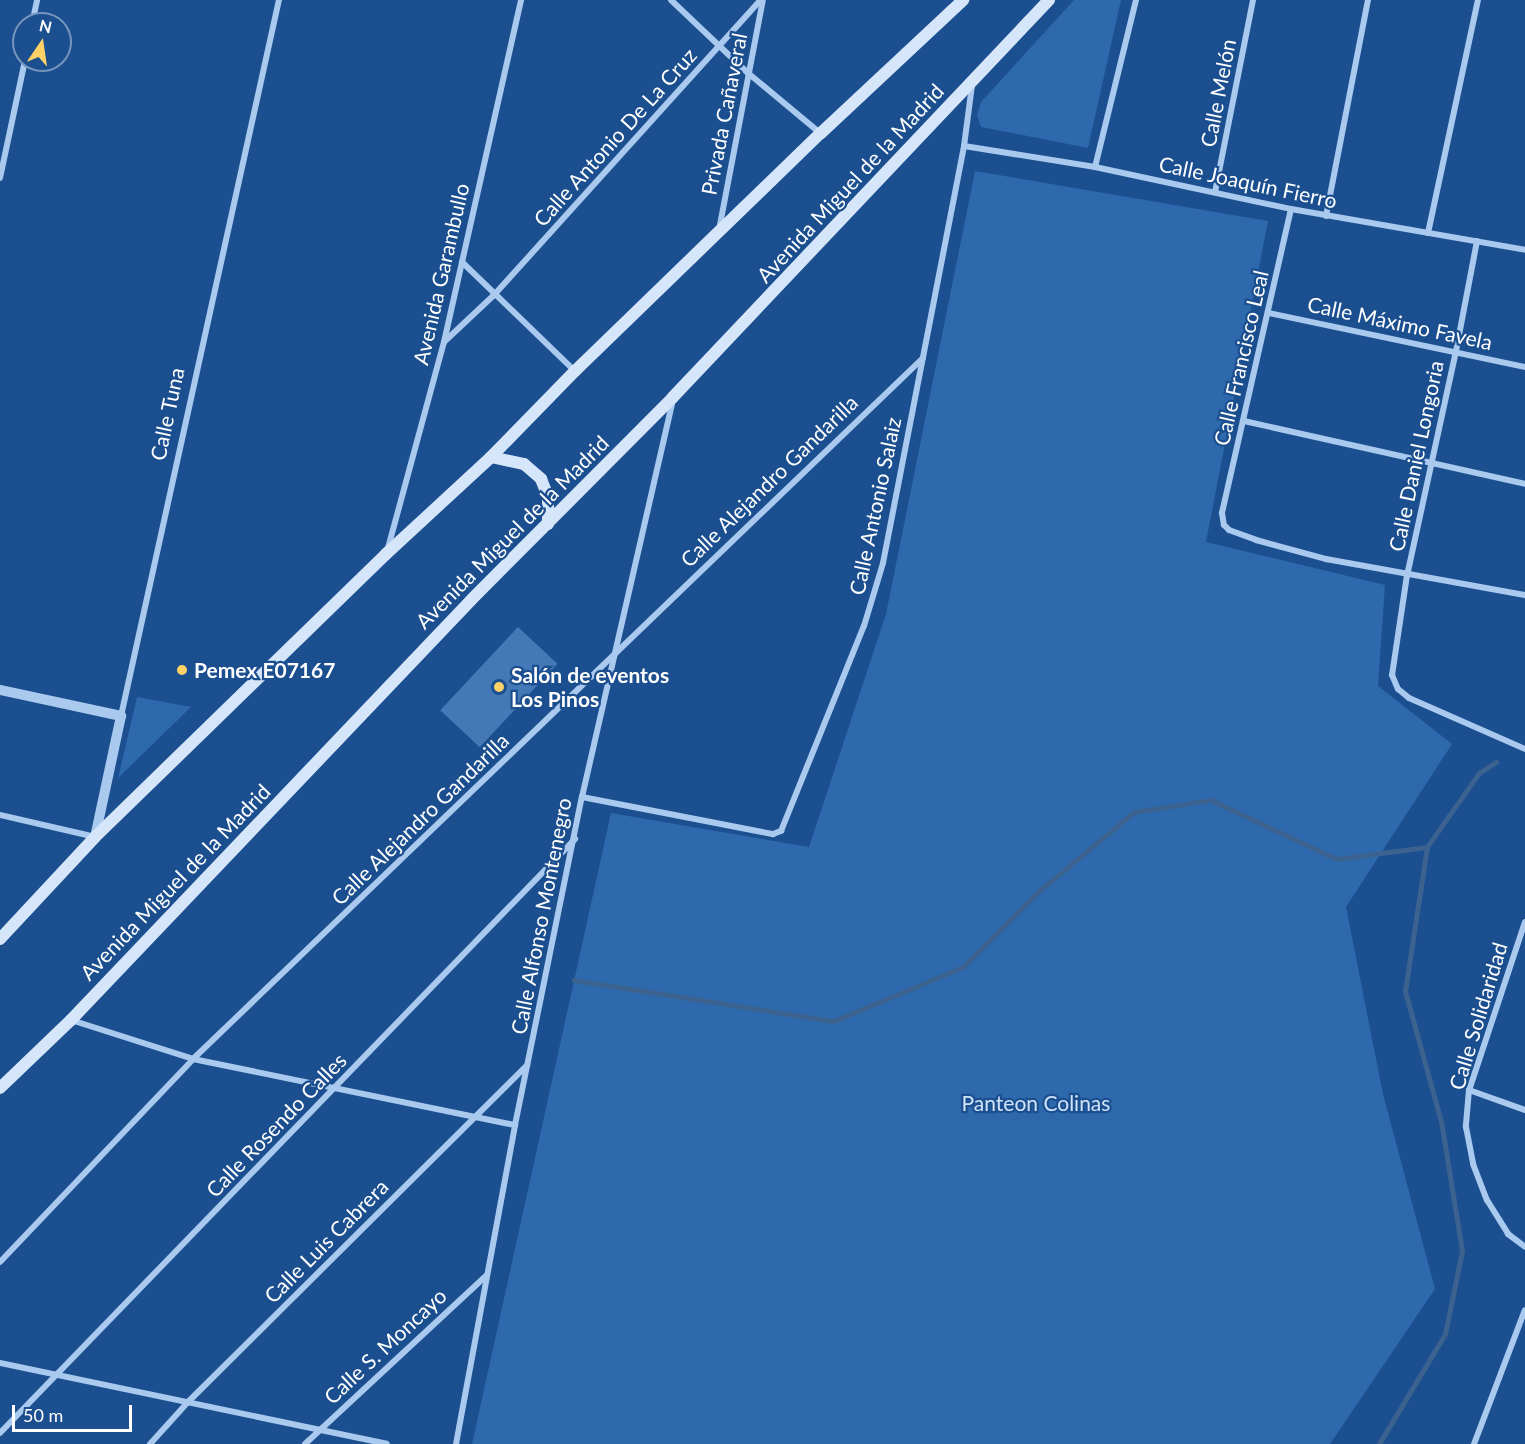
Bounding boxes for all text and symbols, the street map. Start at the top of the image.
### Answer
north arrow [12,12,72,72]
text: N [38,15,54,37]
street label: Privada Cañaveral [696,31,752,197]
street label: Calle Melón [1195,37,1241,149]
street label: Calle Antonio De La Cruz [528,42,702,232]
street label: Avenida Miguel de la Madrid [751,78,949,288]
street label: Calle Joaquín Fierro [1156,151,1340,213]
street label: Avenida Garambullo [408,181,474,367]
street label: Calle Francisco Leal [1209,268,1273,448]
street label: Calle Máximo Favela [1305,291,1495,355]
street label: Calle Daniel Longoria [1383,358,1449,554]
street label: Calle Tuna [145,365,189,463]
street label: Calle Alejandro Gandarilla [675,390,863,572]
street label: Calle Antonio Salaiz [844,415,906,597]
street label: Avenida Miguel de la Madrid [410,430,614,634]
place label: Pemex E07167 [194,657,335,683]
place label: Salón de eventos Los Pinos [511,662,669,712]
marker: Pemex E07167 [175,663,189,677]
marker: Salón de eventos Los Pinos [492,680,506,694]
street label: Calle Alejandro Gandarilla [326,728,514,910]
street label: Avenida Miguel de la Madrid [75,779,275,985]
street label: Calle Alfonso Montenegro [506,795,576,1037]
street label: Calle Solidaridad [1444,939,1512,1093]
street label: Calle Rosendo Calles [201,1048,351,1202]
park label: Panteon Colinas [962,1090,1110,1116]
street label: Calle Luis Cabrera [259,1174,393,1308]
street label: Calle S. Moncayo [319,1283,451,1409]
scale bar [15,1393,135,1431]
text: 50 m [23,1404,63,1426]

